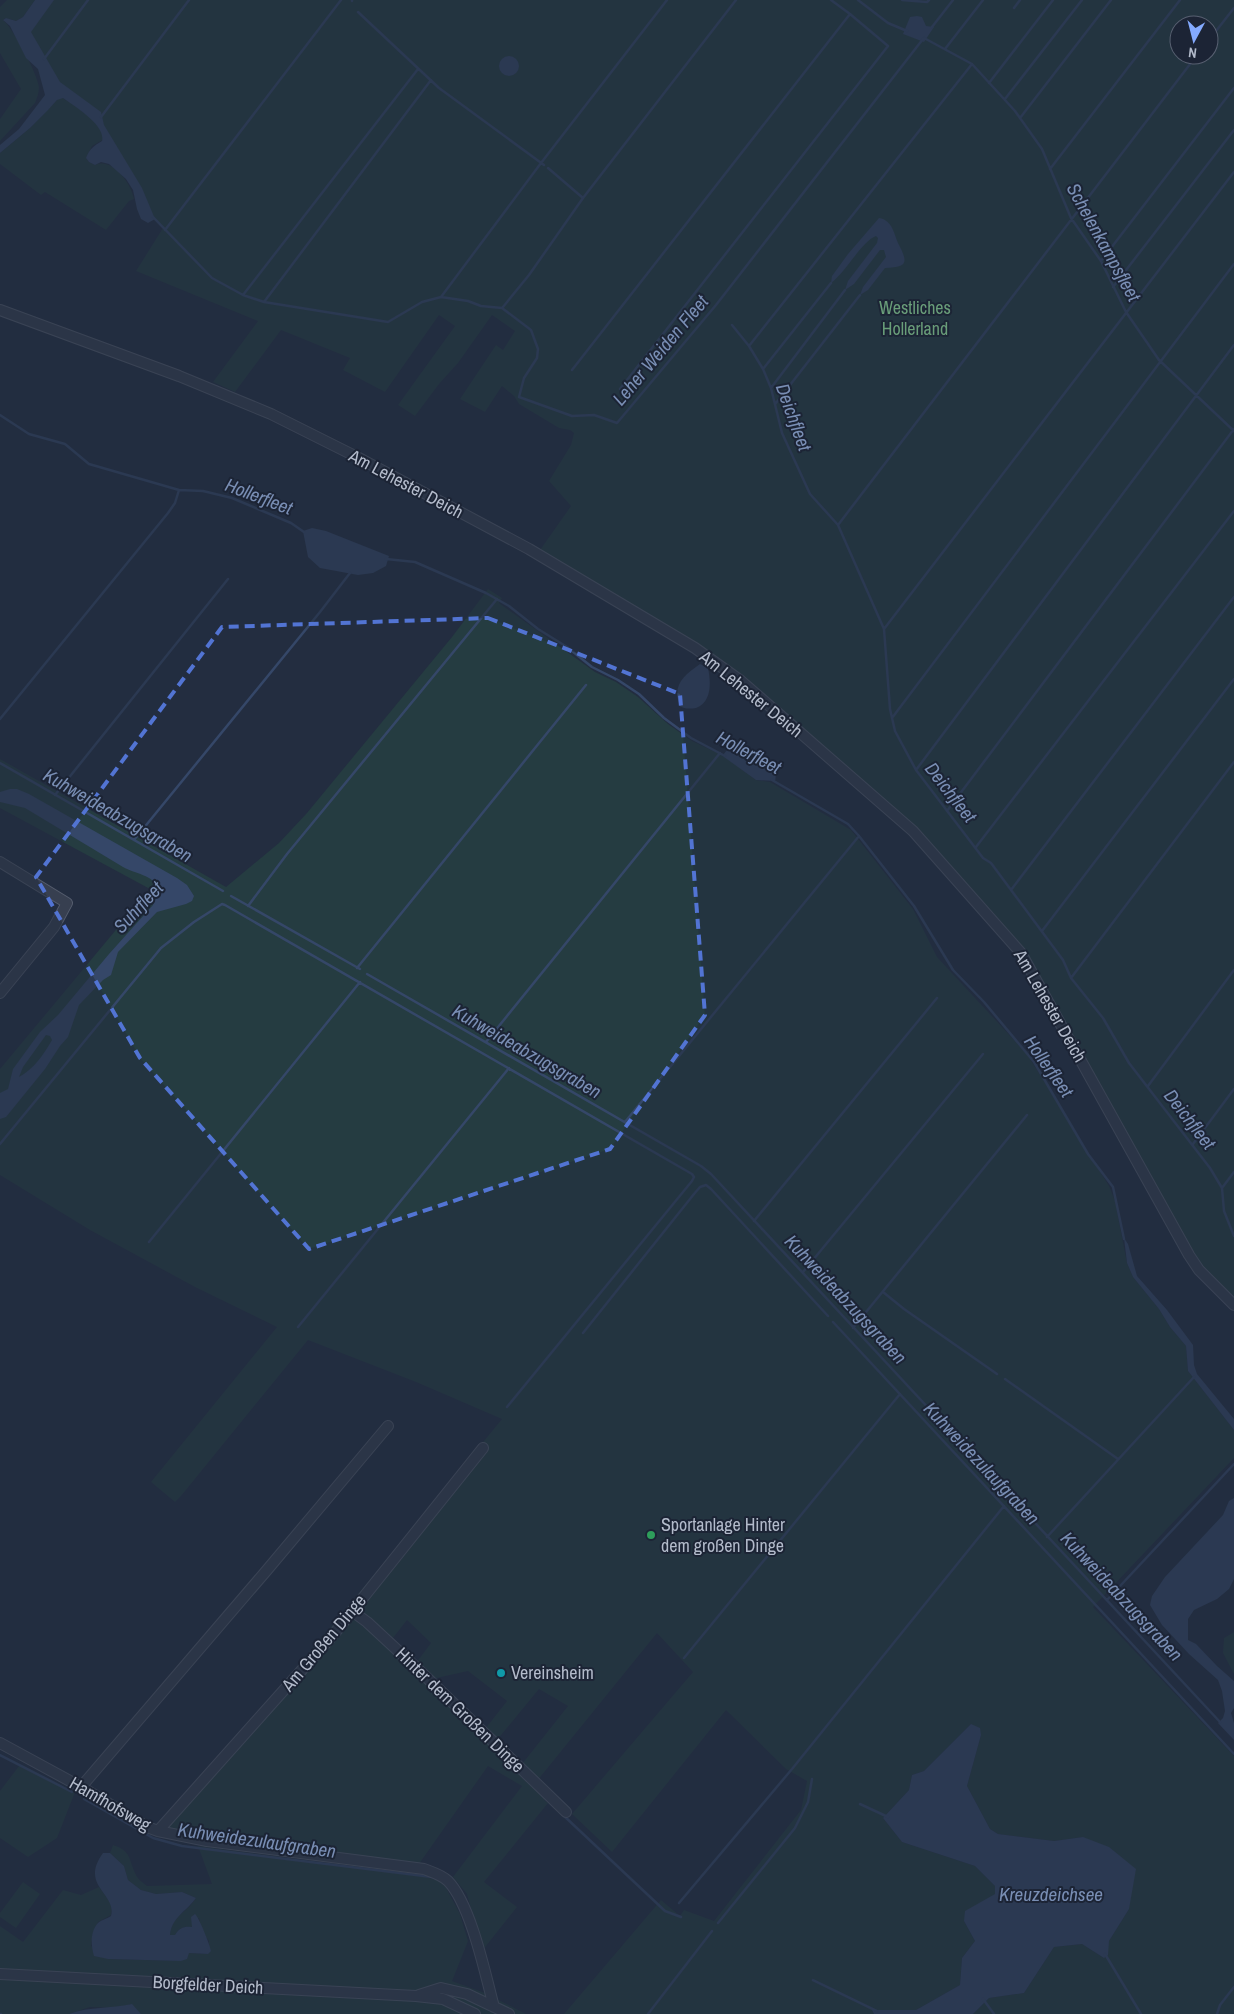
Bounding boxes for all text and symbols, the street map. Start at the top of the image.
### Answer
north arrow [1169,15,1219,65]
text: N [1187,43,1198,62]
water label: Schelenkampsfleet [1061,178,1148,306]
water label: Leher Weiden Fleet [606,289,714,411]
park label: Westliches Hollerland [879,295,951,341]
water label: Deichfleet [770,380,818,455]
street label: Am Lehester Deich [344,442,468,524]
water label: Hollerfleet [222,471,297,521]
street label: Am Lehester Deich [694,644,808,743]
water label: Hollerfleet [712,724,787,780]
water label: Deichfleet [919,756,983,828]
water label: Kuhweideabzugsgraben [39,762,197,868]
water label: Suhrfleet [107,875,169,939]
street label: Am Lehester Deich [1008,944,1093,1067]
water label: Kuhweideabzugsgraben [448,998,606,1104]
water label: Hollerfleet [1018,1030,1080,1103]
water label: Deichfleet [1158,1083,1222,1155]
water label: Kuhweideabzugsgraben [779,1229,913,1369]
water label: Kuhweidezulaufgraben [918,1396,1046,1530]
place label: Sportanlage Hinter dem großen Dinge [661,1512,785,1558]
water label: Kuhweideabzugsgraben [1055,1526,1189,1666]
marker: Sportanlage Hinter dem großen Dinge [645,1529,657,1541]
street label: Am Großen Dinge [275,1589,372,1697]
street label: Hinter dem Großen Dinge [390,1641,530,1778]
place label: Vereinsheim [511,1660,594,1685]
marker: Vereinsheim [495,1667,507,1679]
street label: Hamfhofsweg [65,1770,156,1837]
water label: Kuhweidezulaufgraben [176,1816,338,1864]
water label: Kreuzdeichsee [999,1881,1103,1907]
street label: Borgfelder Deich [152,1969,264,2000]

